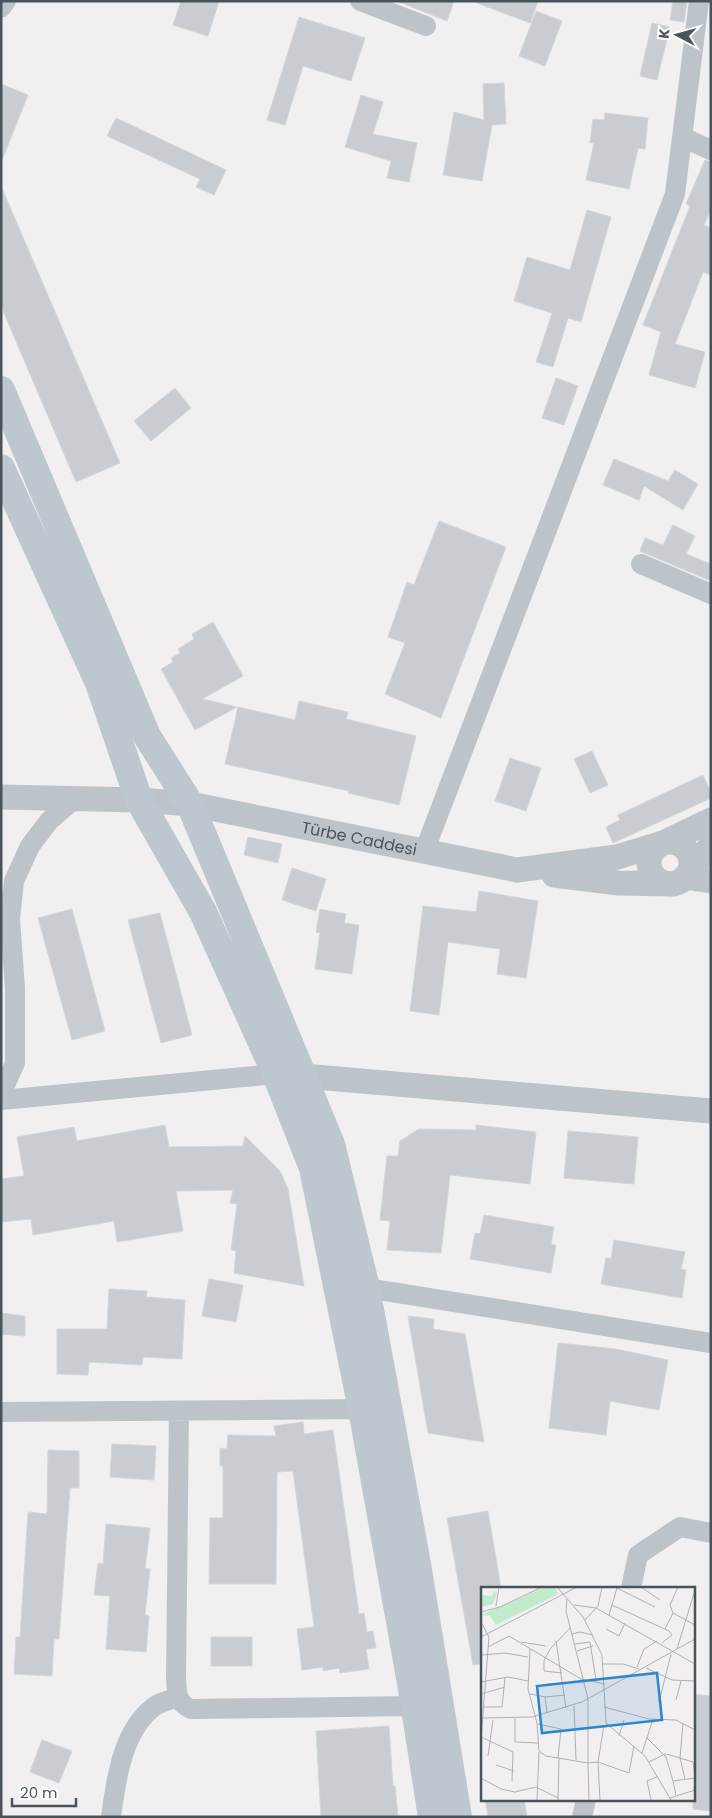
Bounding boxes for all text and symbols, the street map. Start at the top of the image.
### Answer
north arrow [652,10,702,60]
text: K [654,28,675,40]
street label: Türbe Caddesi [300,816,419,862]
inset map [481,1587,694,1800]
scale bar [12,1776,76,1808]
text: 20 m [20,1782,58,1803]

